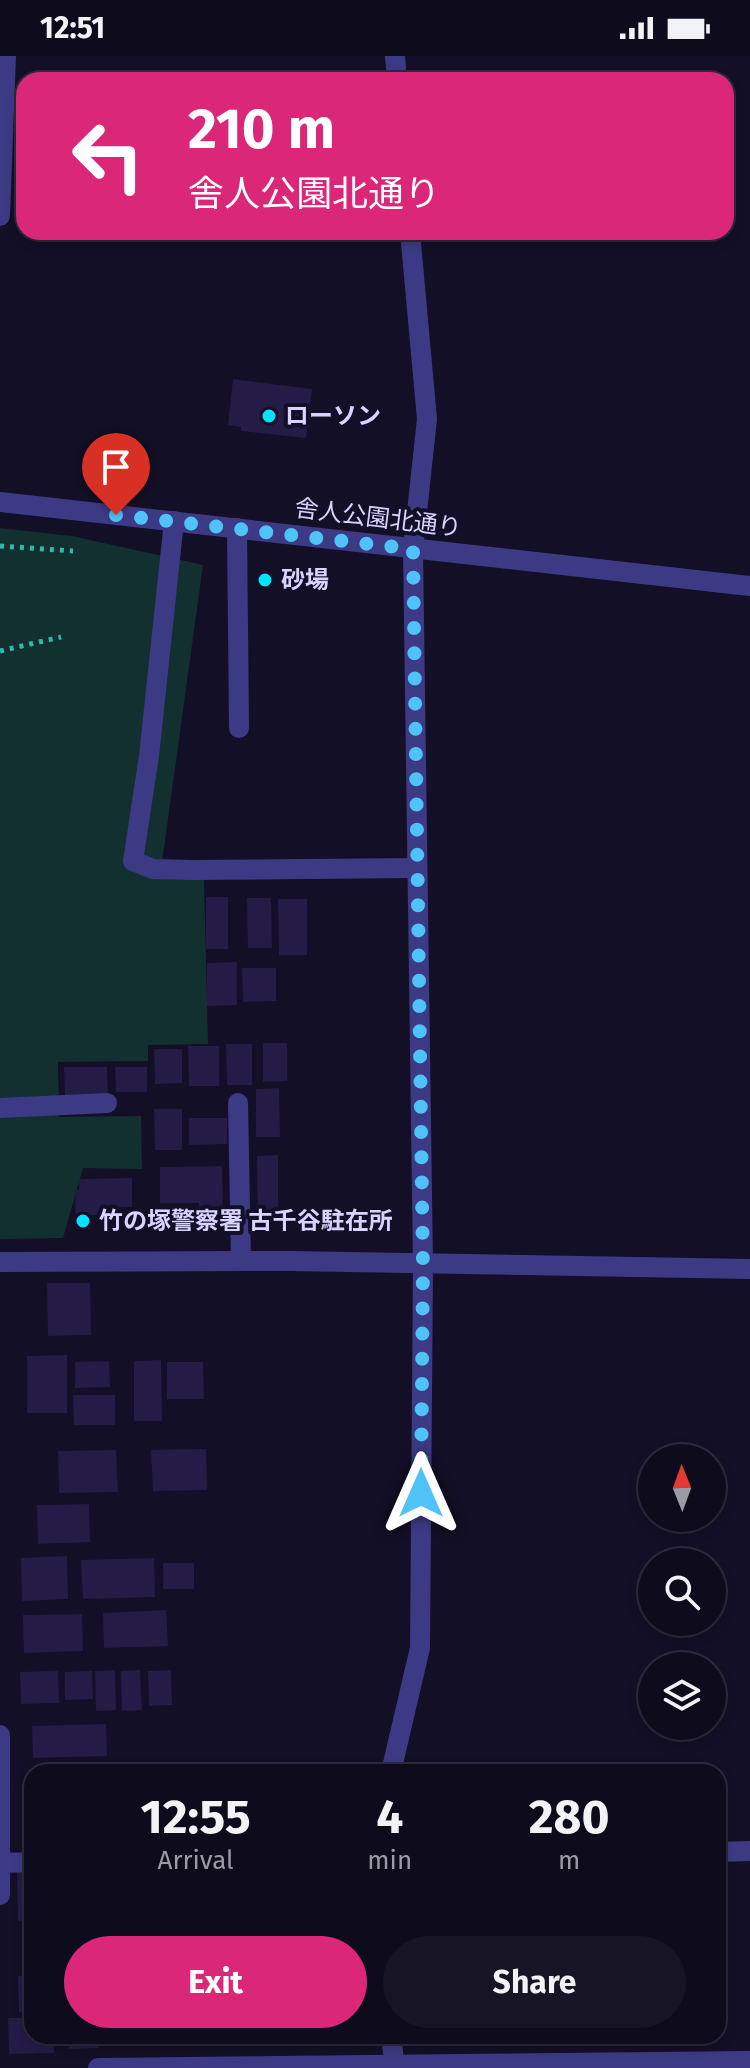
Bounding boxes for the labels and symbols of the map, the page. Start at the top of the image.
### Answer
place label: ローソン [285,402,381,430]
marker: ローソン [260,407,278,425]
pin [82,433,150,515]
street label: 舎人公園北通り [293,494,463,542]
place label: 砂場 [281,566,329,594]
marker: 砂場 [256,571,274,589]
place label: 竹の塚警察署 古千谷駐在所 [99,1207,393,1235]
marker: 竹の塚警察署 古千谷駐在所 [74,1212,92,1230]
north arrow [638,1444,726,1532]
position arrow [379,1451,463,1535]

